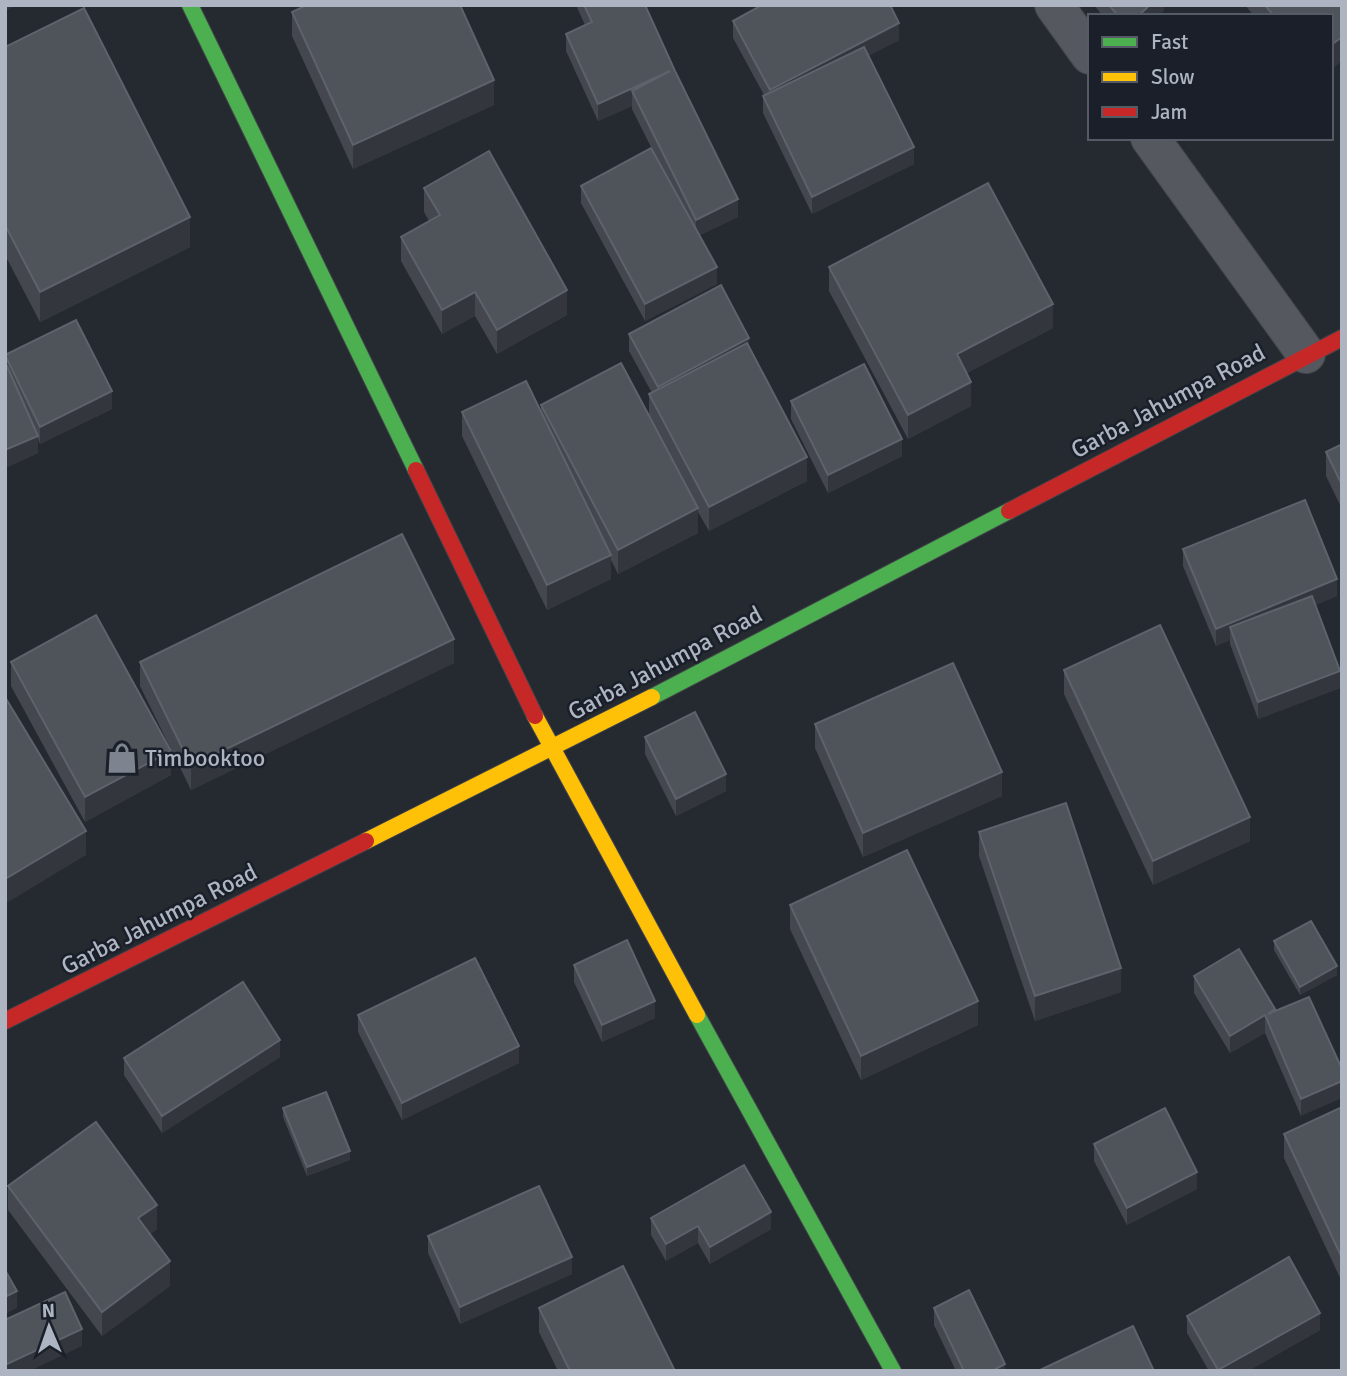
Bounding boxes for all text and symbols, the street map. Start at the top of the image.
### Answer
legend [1088,14,1333,140]
text: Fast [1151,29,1188,55]
text: Slow [1151,64,1195,90]
text: Jam [1151,99,1187,125]
street label: Garba Jahumpa Road [1066,337,1270,465]
street label: Garba Jahumpa Road [563,599,767,727]
shop icon: Timbooktoo [105,741,139,775]
place label: Timbooktoo [145,743,265,773]
street label: Garba Jahumpa Road [56,857,262,981]
north arrow [14,1292,84,1362]
text: N [41,1299,55,1323]

